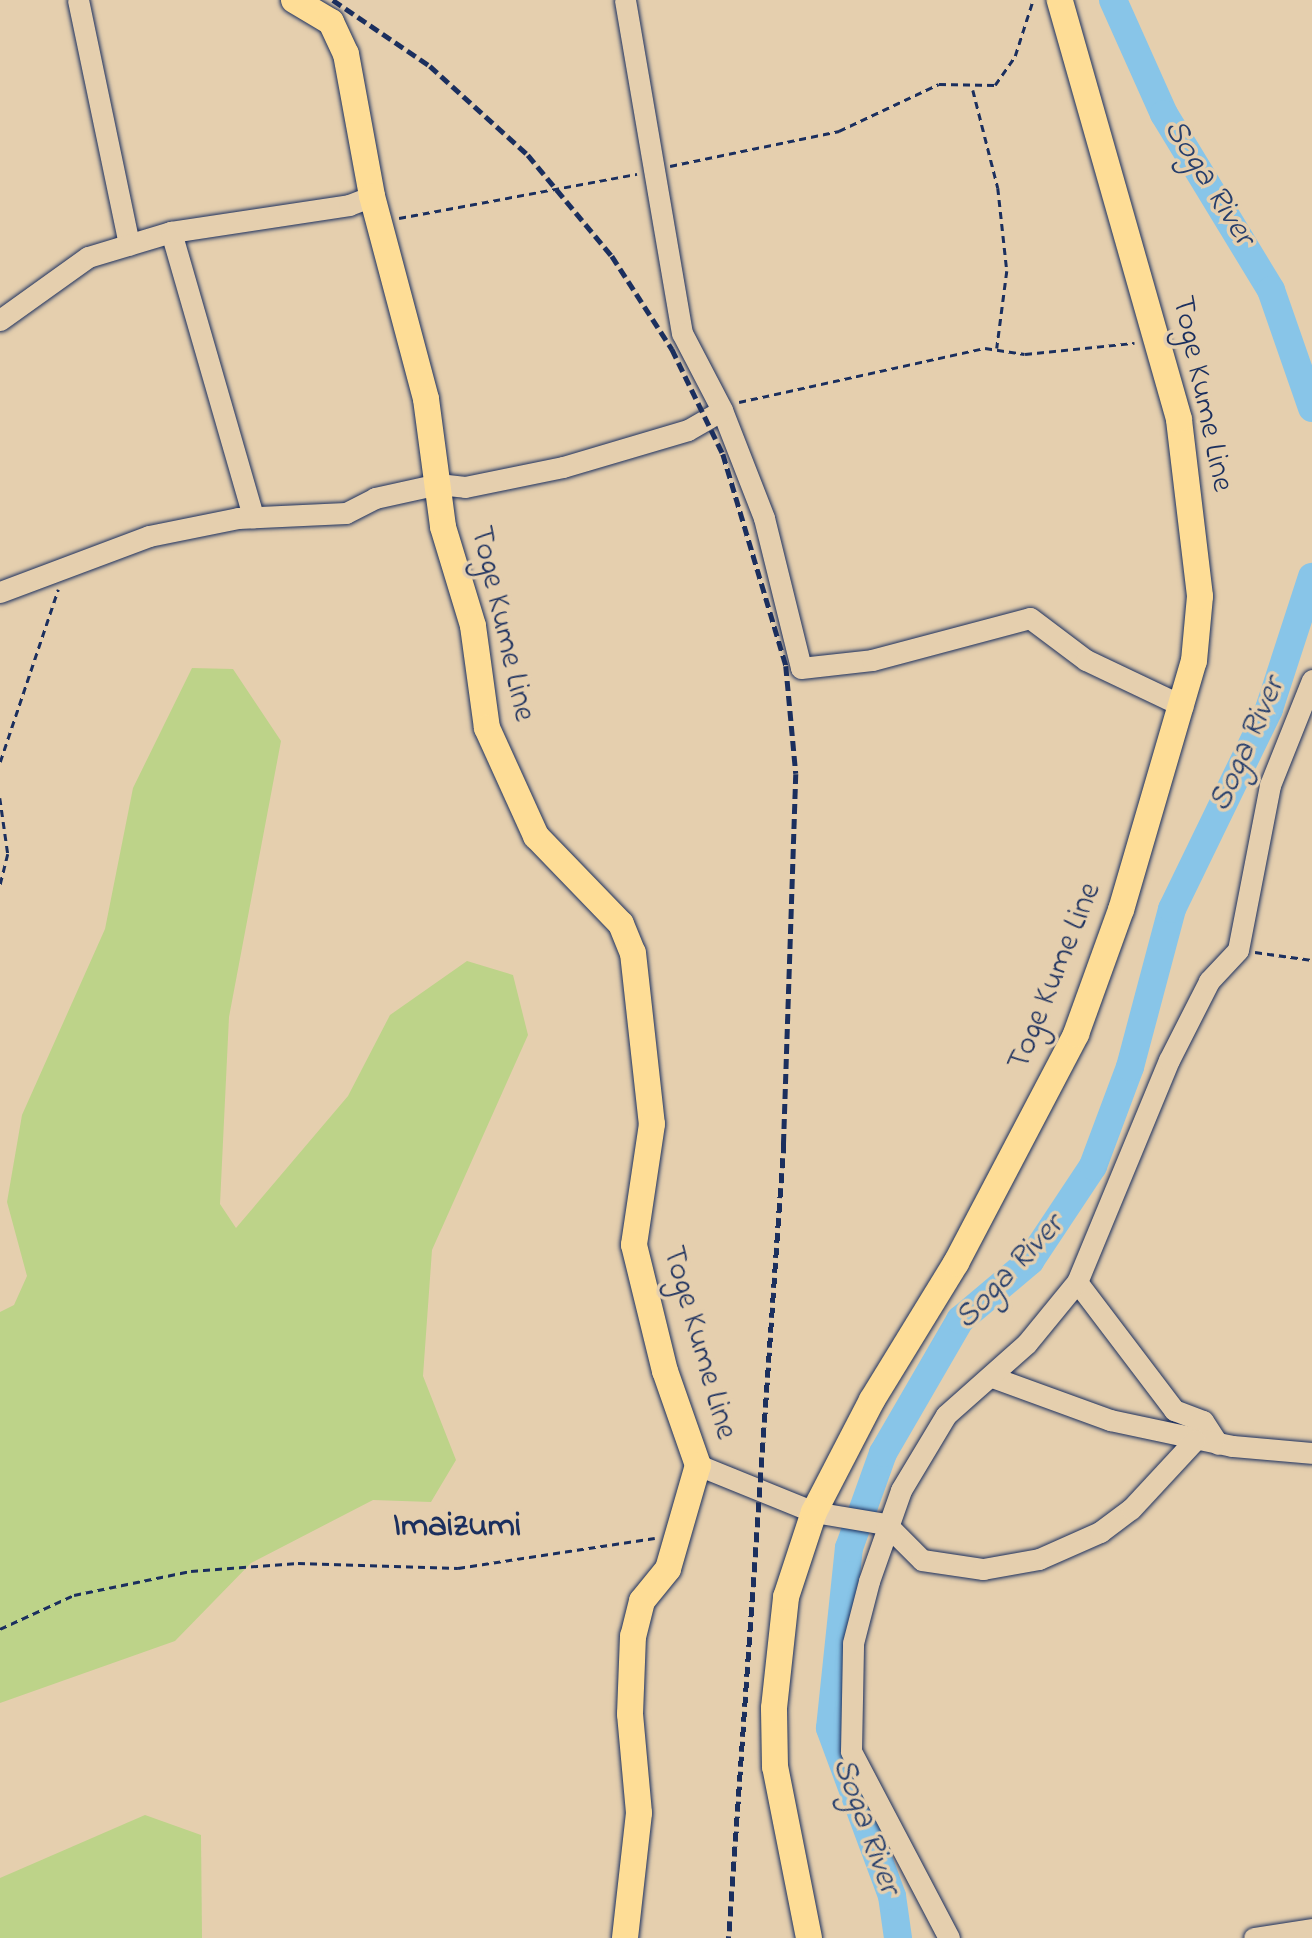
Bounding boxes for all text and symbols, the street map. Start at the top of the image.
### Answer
water label: Soga River [1154,112,1262,254]
street label: Toge Kume Line [1162,293,1240,495]
street label: Toge Kume Line [460,523,542,725]
water label: Soga River [1201,672,1295,818]
street label: Toge Kume Line [1001,878,1111,1076]
water label: Soga River [947,1207,1073,1339]
street label: Toge Kume Line [652,1242,744,1444]
district label: Imaizumi [393,1506,521,1548]
water label: Soga River [822,1752,908,1900]

